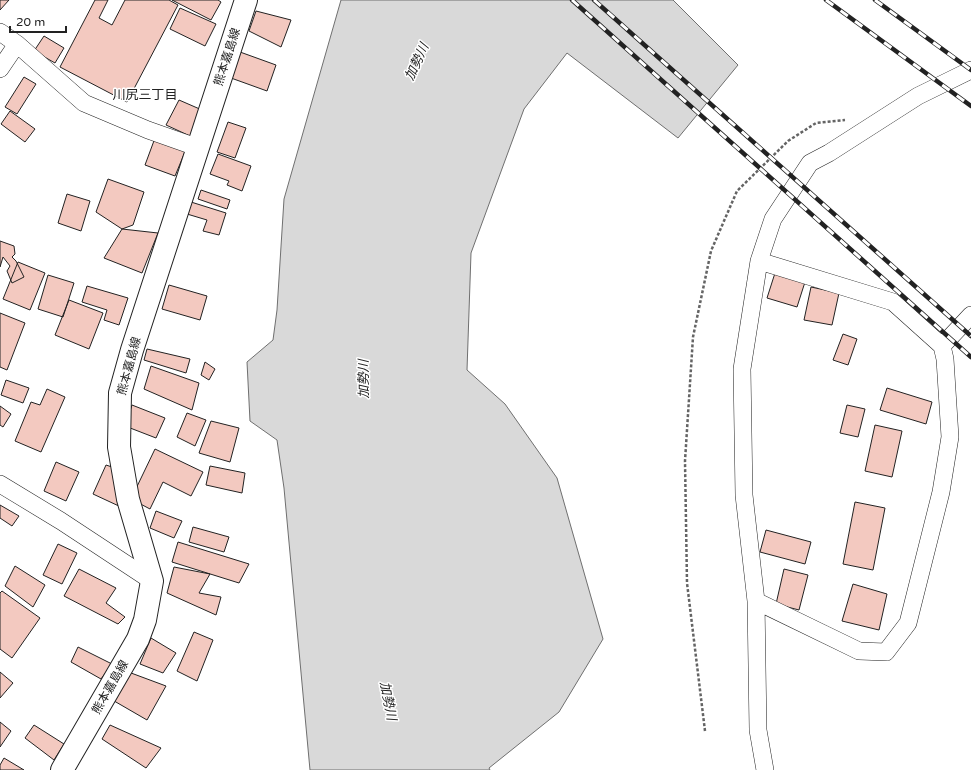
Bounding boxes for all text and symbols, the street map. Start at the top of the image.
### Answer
scale bar [10,8,66,34]
text: 20 m [16,15,45,29]
street label: 熊本嘉島線 [211,26,243,88]
water label: 加勢川 [402,39,433,83]
district label: 川尻三丁目 [112,87,178,103]
street label: 熊本嘉島線 [114,335,144,397]
water label: 加勢川 [356,357,372,399]
street label: 熊本嘉島線 [89,658,131,716]
water label: 加勢川 [376,680,400,724]

